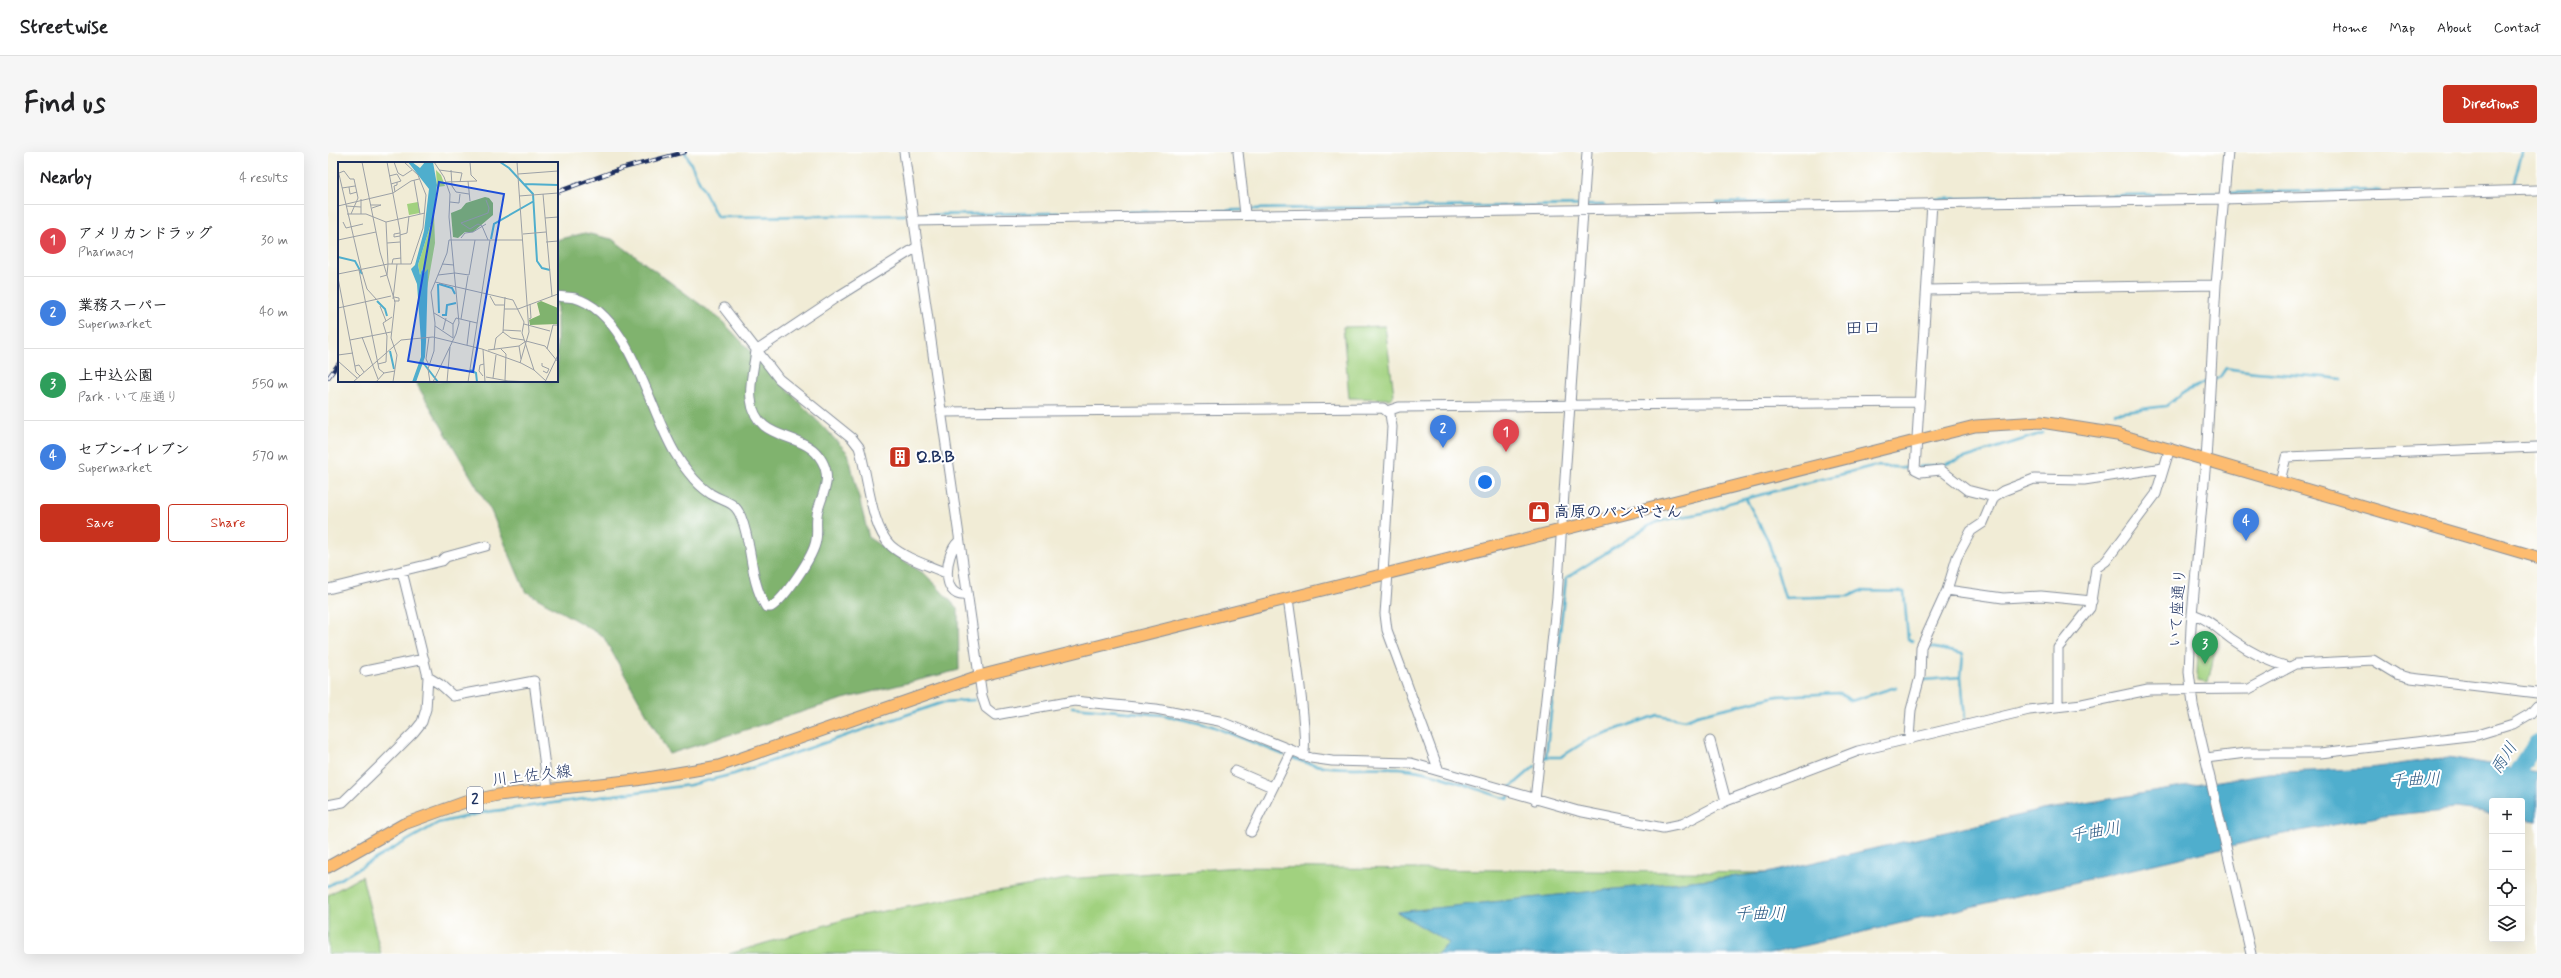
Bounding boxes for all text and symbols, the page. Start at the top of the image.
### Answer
text: Streetwise [20,15,108,40]
text: Home [2333,19,2367,37]
text: Map [2389,19,2415,37]
text: About [2437,19,2472,37]
text: Contact [2494,19,2541,37]
button: Directions [2443,85,2537,123]
text: Find us [24,86,105,123]
inset map [338,162,558,382]
text: Nearby [40,167,92,189]
text: 4 results [239,170,288,187]
text: アメリカンドラッグ [78,224,212,244]
text: 1 [50,232,56,249]
text: 30 m [261,232,288,249]
text: Pharmacy [78,244,134,261]
text: 業務スーパー [78,296,167,316]
text: 2 [50,304,56,321]
text: 40 m [259,304,288,321]
text: Supermarket [78,316,152,333]
district label: 田口 [1845,317,1881,341]
text: 上中込公園 [78,366,153,386]
text: 3 [50,376,56,393]
text: 550 m [252,376,288,393]
text: Park · いて座通り [78,389,179,406]
pin: 2 [1430,415,1456,448]
pin: 1 [1493,419,1519,452]
text: セブン-イレブン [78,440,190,460]
building icon: Q.B.B [887,444,913,470]
place label: Q.B.B [916,447,955,468]
text: 4 [49,448,57,465]
text: 570 m [252,448,288,465]
text: Supermarket [78,460,152,477]
your location [1475,472,1495,492]
shop icon: 高原のパンやさん [1526,499,1552,525]
place label: 高原のパンやさん [1554,502,1682,523]
button: Save [40,504,160,542]
button: Share [168,504,288,542]
pin: 4 [2233,508,2259,541]
street label: いて座通り [2165,568,2191,648]
pin: 3 [2192,631,2218,664]
water label: 雨川 [2486,738,2522,778]
street label: 川上佐久線 [491,761,573,791]
water label: 千曲川 [2389,768,2441,792]
road number: 2 [467,787,483,813]
map controls [2489,798,2525,942]
button: + [2489,798,2525,834]
water label: 千曲川 [2068,817,2122,847]
button: − [2489,834,2525,870]
button: locate [2489,870,2525,906]
water label: 千曲川 [1735,903,1786,925]
button: layers [2489,906,2525,942]

